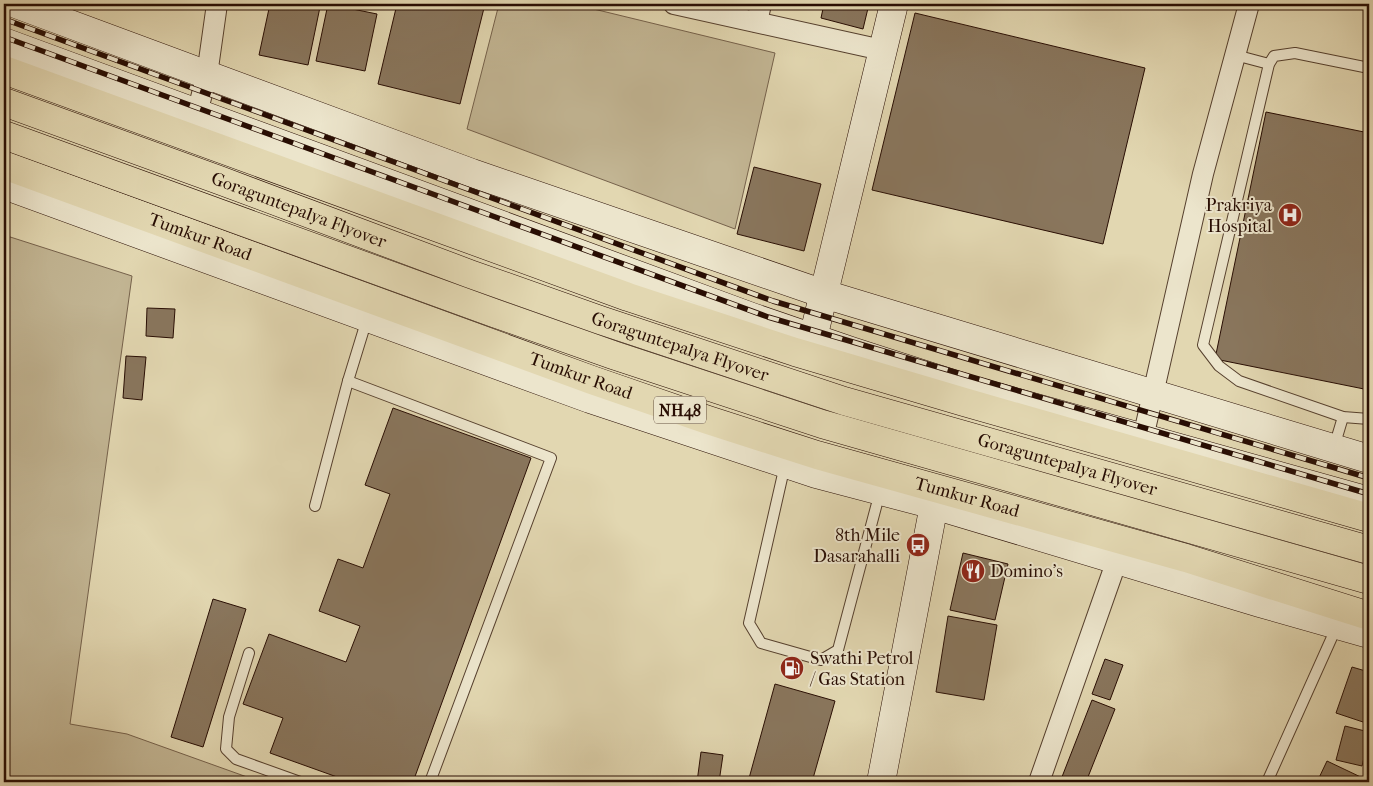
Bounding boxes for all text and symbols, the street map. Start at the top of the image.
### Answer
street label: Goraguntepalya Flyover [208,168,390,252]
place label: Prakriya Hospital [1205,195,1273,237]
hospital icon: Prakriya Hospital [1277,202,1303,228]
street label: Tumkur Road [146,208,255,265]
street label: Goraguntepalya Flyover [589,307,772,386]
street label: Tumkur Road [526,347,635,404]
road number: NH48 [654,396,706,424]
street label: Goraguntepalya Flyover [975,429,1160,500]
street label: Tumkur Road [912,472,1022,522]
place label: 8th Mile Dasarahalli [813,525,901,567]
bus stop icon: 8th Mile Dasarahalli [905,532,931,558]
restaurant icon: Domino's [960,558,986,584]
place label: Domino's [990,561,1063,582]
place label: Swathi Petrol / Gas Station [809,648,914,690]
fuel station icon: Swathi Petrol / Gas Station [779,655,805,681]

